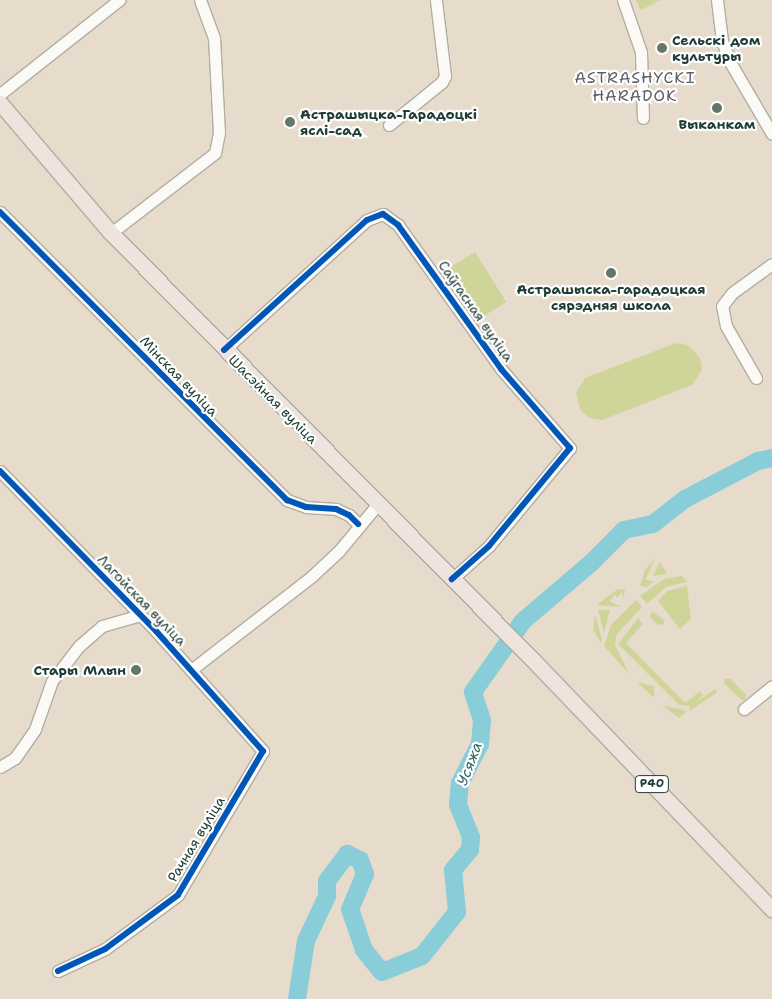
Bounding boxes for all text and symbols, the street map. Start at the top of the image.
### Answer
place label: Сельскі дом культуры [672,32,760,64]
marker: Сельскі дом культуры [656,42,668,54]
district label: ASTRASHYCKI HARADOK [573,68,697,106]
marker: Выканкам [711,102,723,114]
place label: Астрашыцка-Гарадоцкі яслі-сад [300,106,477,138]
marker: Астрашыцка-Гарадоцкі яслі-сад [284,116,296,128]
place label: Выканкам [679,116,755,132]
street label: Саўгасная вуліца [435,257,517,365]
marker: Астрашыска-гарадоцкая сярэдняя школа [605,267,617,279]
place label: Астрашыска-гарадоцкая сярэдняя школа [516,281,706,314]
street label: Мінская вуліца [136,332,222,420]
street label: Шасэйная вуліца [225,351,321,447]
street label: Лагойская вуліца [94,551,190,649]
place label: Стары Млын [33,662,126,678]
marker: Стары Млын [130,664,142,676]
water label: Усяжа [453,740,487,788]
road number: Р40 [634,774,670,794]
street label: Рачная вуліца [164,793,228,885]

